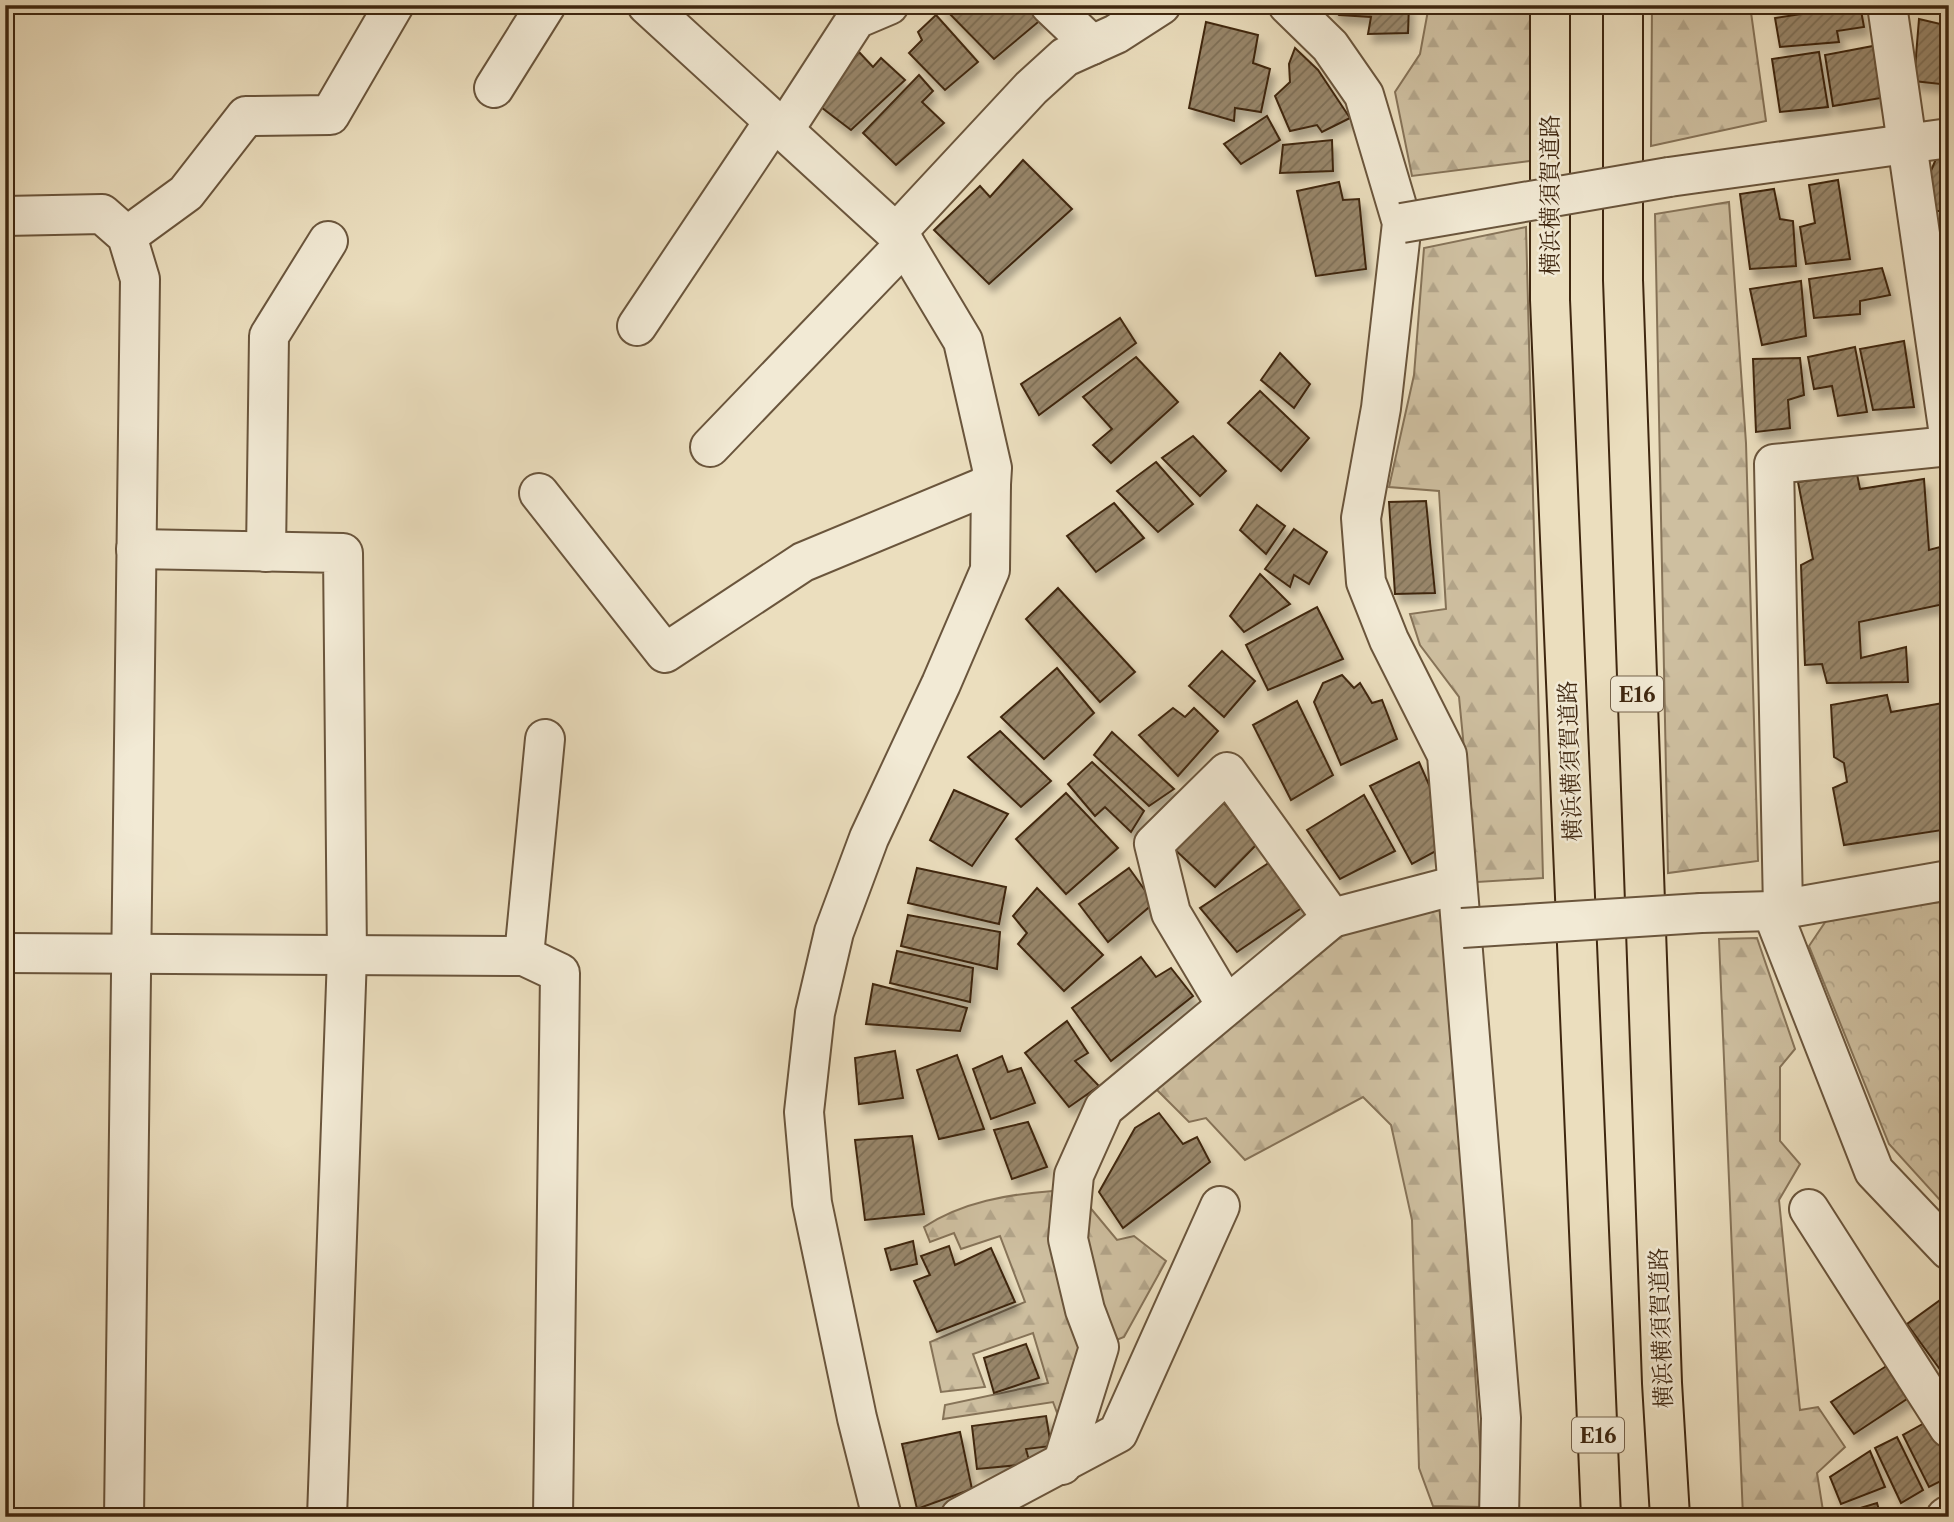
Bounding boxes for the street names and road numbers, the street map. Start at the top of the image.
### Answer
street label: 横浜横須賀道路 [1536,115,1564,276]
road number: E16 [1611,676,1663,712]
street label: 横浜横須賀道路 [1553,680,1587,842]
street label: 横浜横須賀道路 [1644,1247,1678,1409]
road number: E16 [1572,1418,1624,1452]

